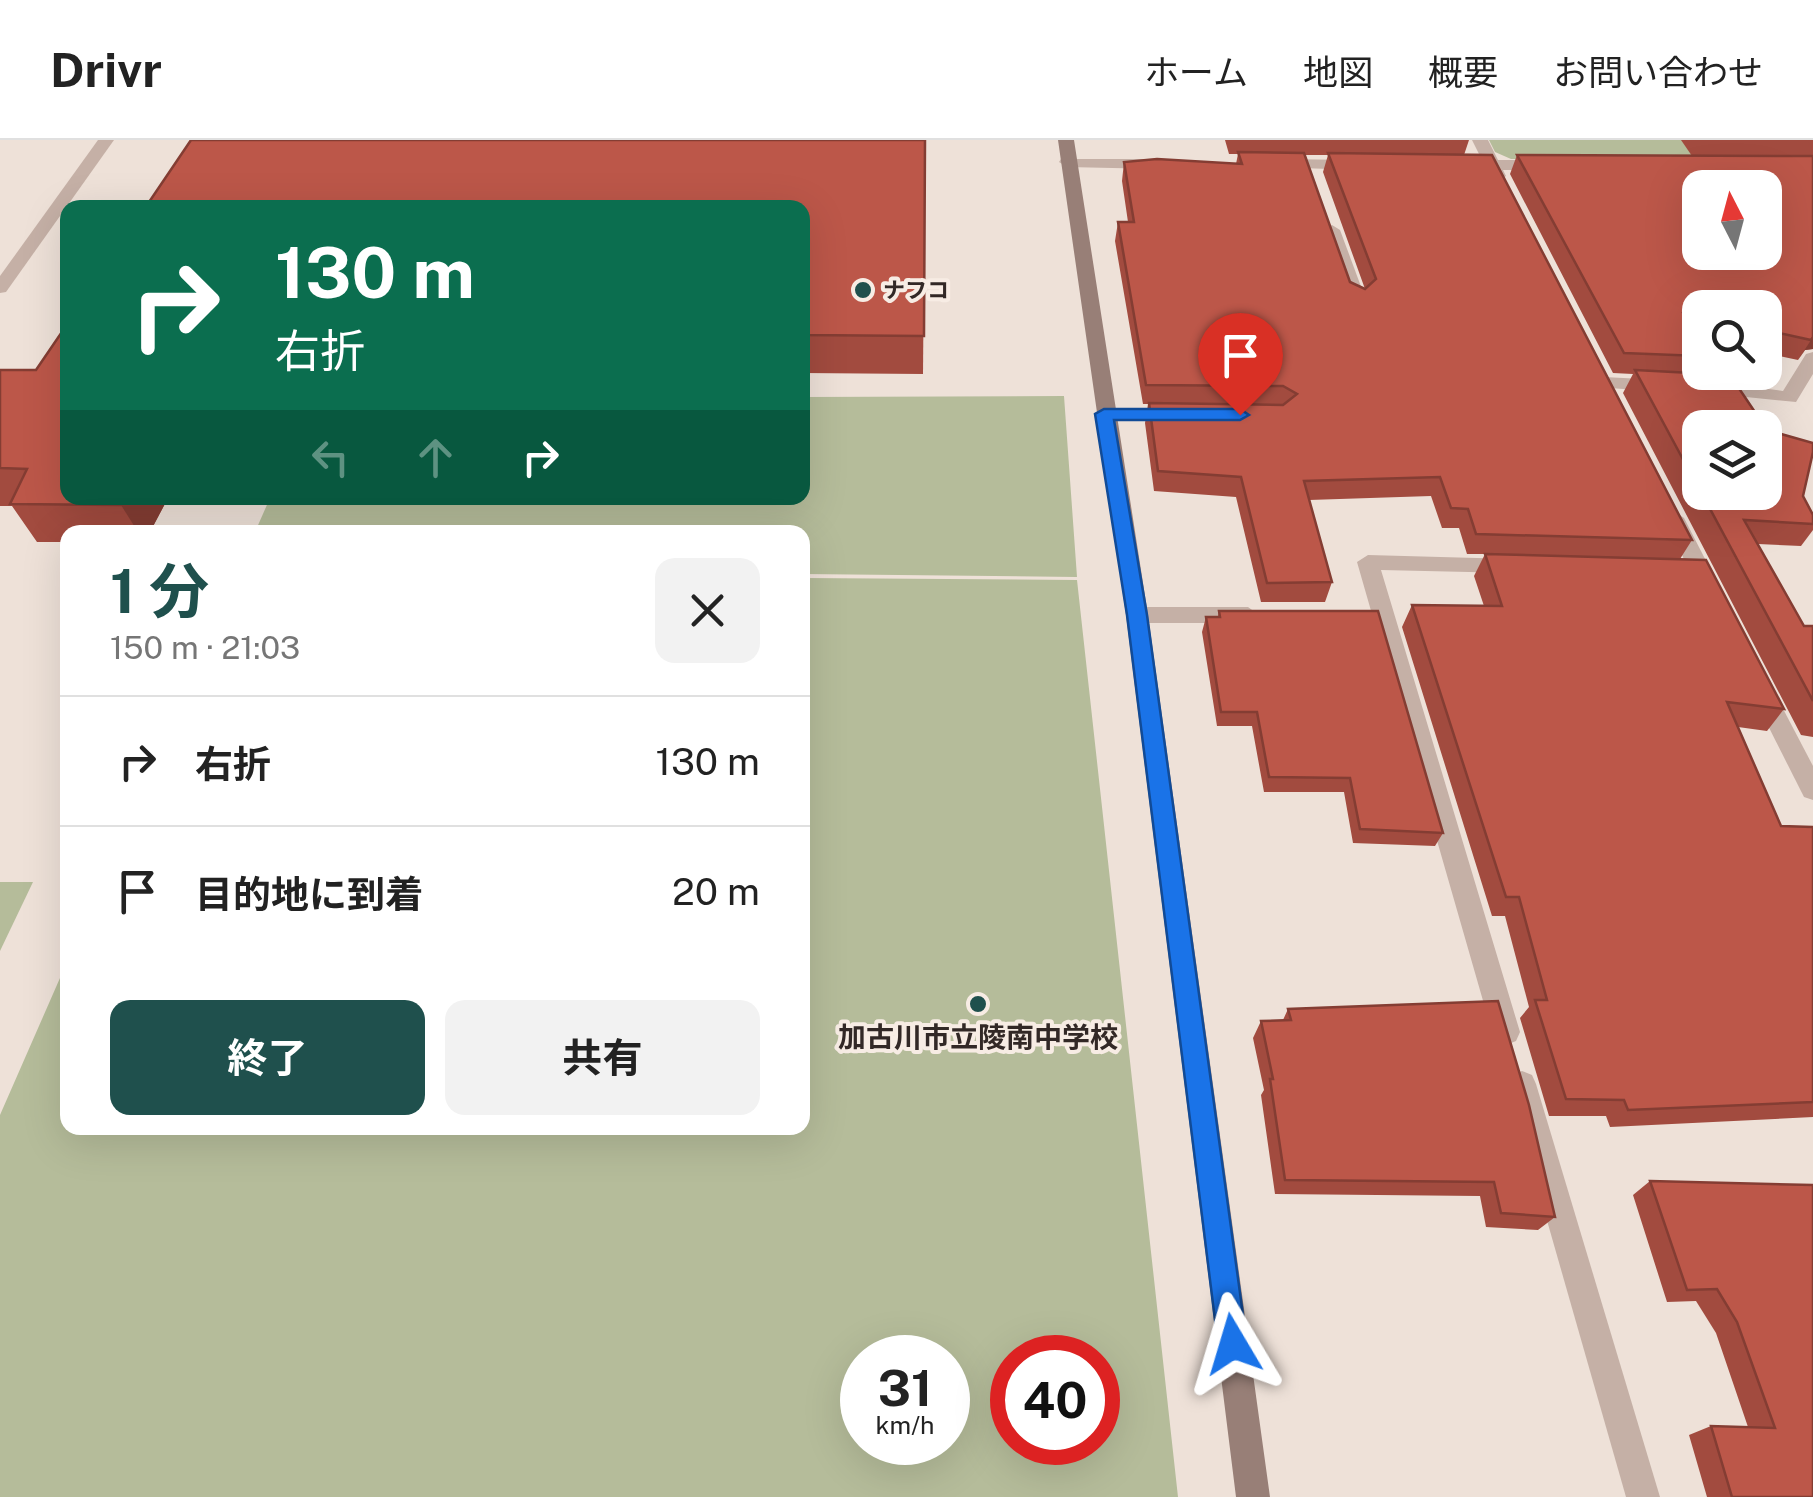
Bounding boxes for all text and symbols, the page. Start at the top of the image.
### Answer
text: Drivr [50,41,162,98]
text: ホーム [1144,52,1248,93]
text: 地図 [1303,52,1373,93]
text: 概要 [1428,52,1498,93]
text: お問い合わせ [1553,52,1763,93]
north arrow [1682,170,1782,270]
map controls [1682,170,1782,510]
text: 130 m [275,231,475,314]
icon: right [110,240,240,370]
place label: ナフコ [883,277,949,303]
marker: ナフコ [852,279,874,301]
button: search [1682,290,1782,390]
pin [1198,313,1283,416]
text: 右折 [275,324,365,377]
icon: arrive [1213,328,1268,383]
button: layers [1682,410,1782,510]
icon: left [303,430,358,485]
icon: ahead [408,430,463,485]
icon: right [513,430,568,485]
text: 1 分 [110,556,209,627]
button: close [655,558,760,663]
text: 150 m · 21:03 [110,629,300,666]
icon: right [110,734,165,789]
text: 130 m [655,739,760,784]
text: 右折 [195,742,271,787]
icon: arrive [110,864,165,919]
text: 20 m [672,869,760,914]
text: 目的地に到着 [195,872,423,917]
marker: 加古川市立陵南中学校 [967,993,989,1015]
button: 終了 [110,1000,425,1115]
button: 共有 [445,1000,760,1115]
place label: 加古川市立陵南中学校 [838,1020,1118,1053]
position arrow [1181,1292,1285,1396]
speed limit sign: 40 [990,1335,1120,1465]
text: 31 [878,1358,932,1417]
text: km/h [876,1410,934,1440]

